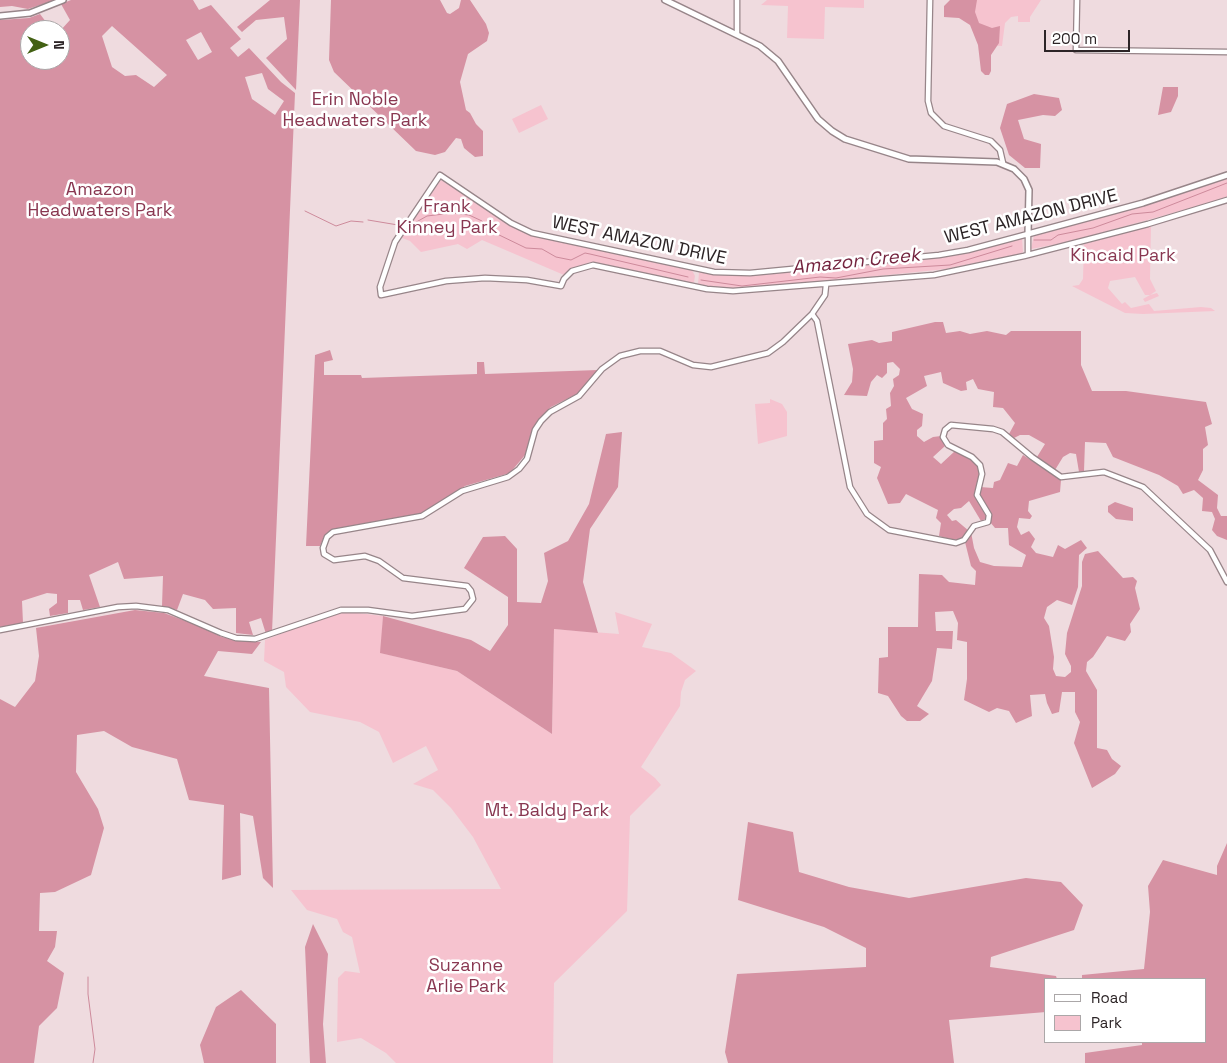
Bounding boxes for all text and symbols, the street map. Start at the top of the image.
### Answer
north arrow [20,20,70,70]
scale bar [1047,20,1133,52]
text: 200 m [1052,29,1097,48]
text: N [50,40,68,50]
park label: Erin Noble Headwaters Park [283,89,427,132]
park label: Amazon Headwaters Park [28,179,172,222]
street label: WEST AMAZON DRIVE [942,185,1120,249]
park label: Frank Kinney Park [396,196,498,238]
street label: WEST AMAZON DRIVE [550,212,728,270]
water label: Amazon Creek [791,244,921,280]
park label: Kincaid Park [1070,245,1176,267]
park label: Mt. Baldy Park [485,800,609,822]
park label: Suzanne Arlie Park [426,955,506,998]
legend [1044,978,1207,1043]
text: Road [1091,988,1128,1007]
text: Park [1091,1013,1122,1032]

